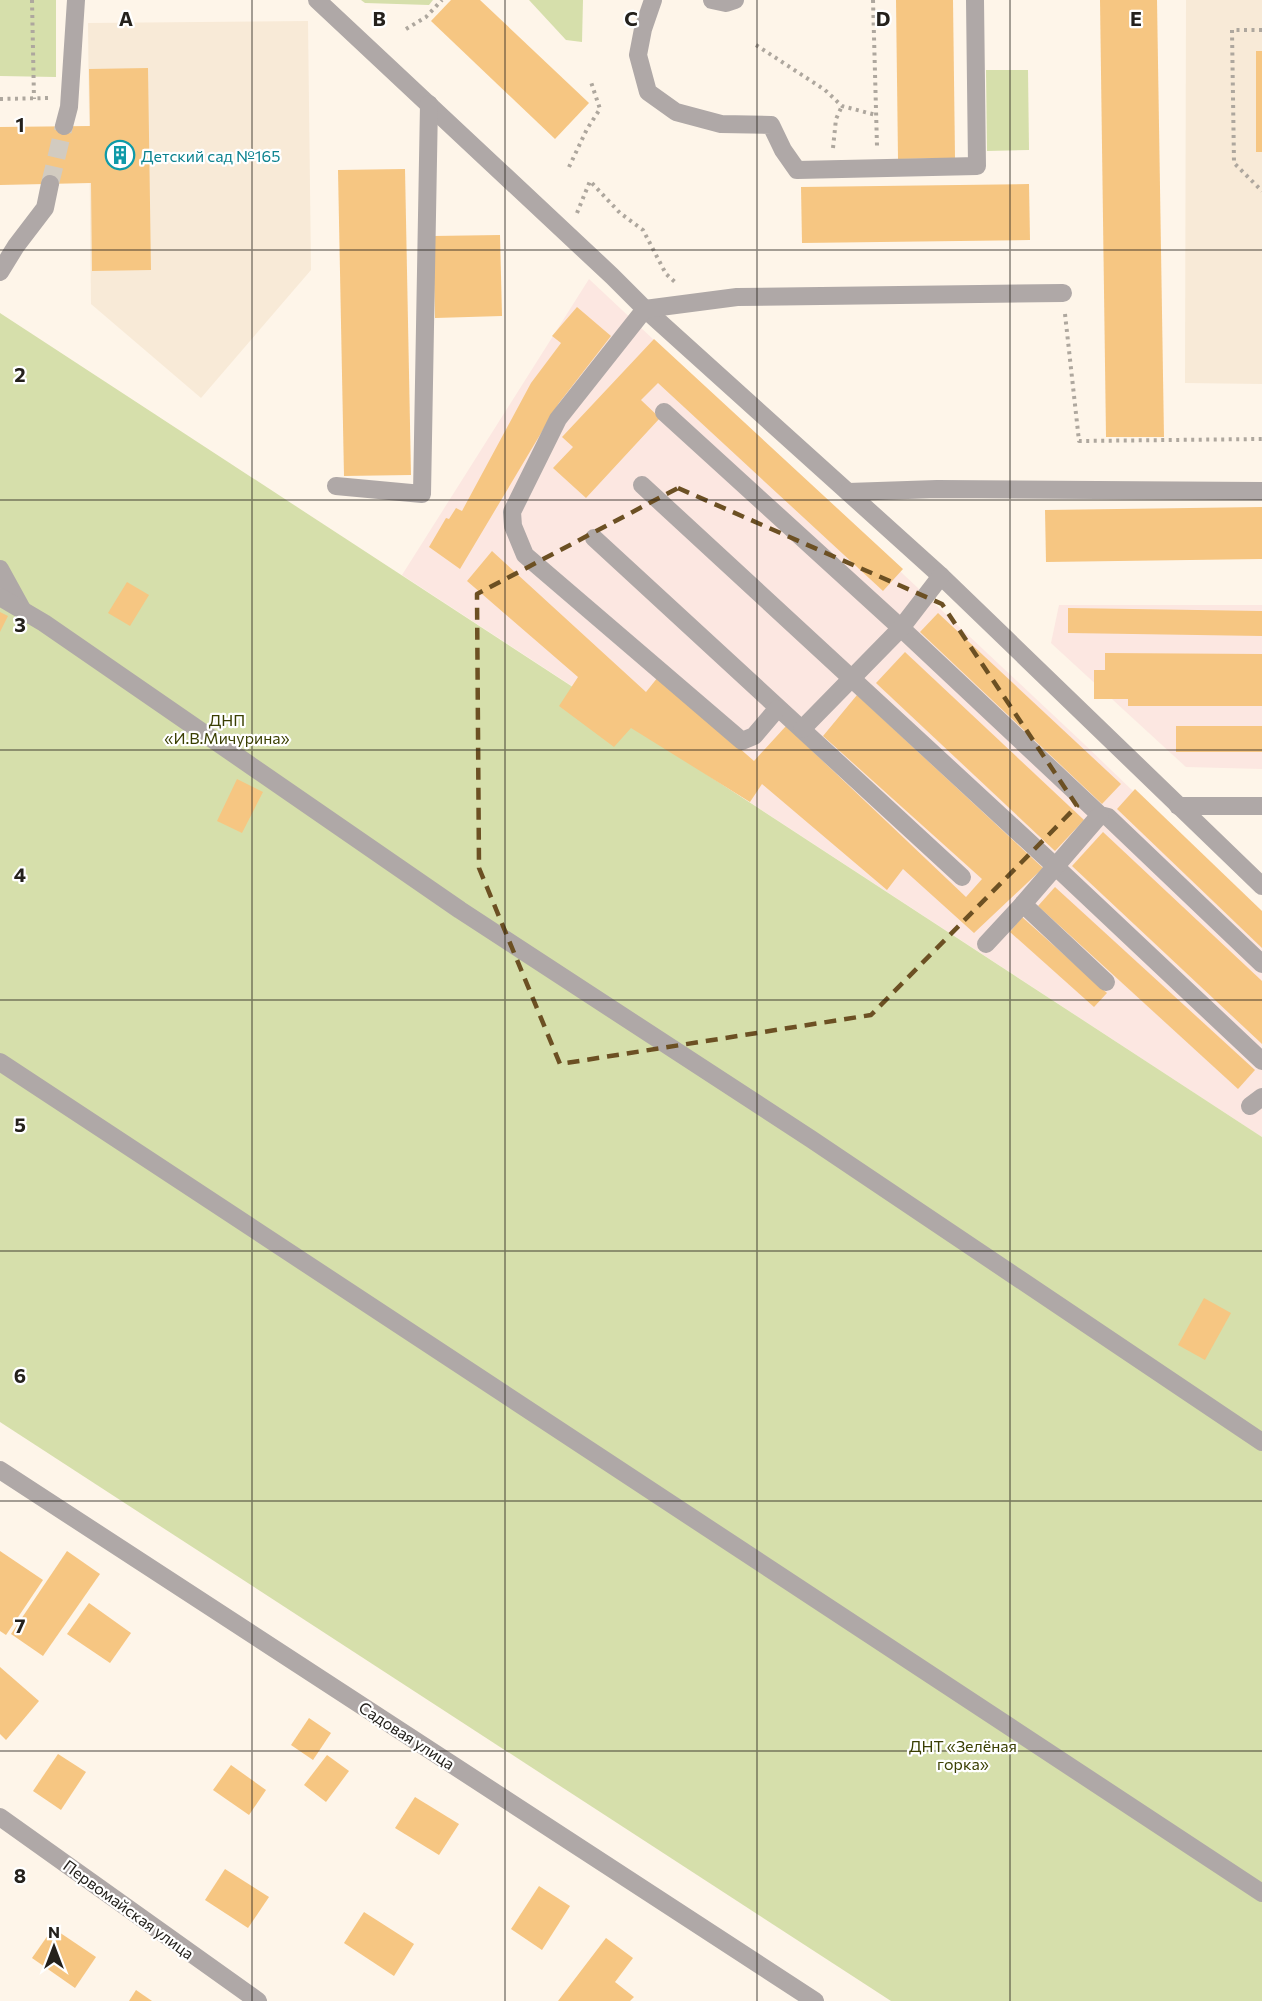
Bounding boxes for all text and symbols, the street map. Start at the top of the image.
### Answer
text: A [119,6,133,30]
text: B [372,6,386,30]
text: C [624,6,638,30]
text: D [876,6,890,30]
text: E [1130,6,1142,30]
text: 1 [15,112,25,136]
building icon: Детский сад №165 [104,139,136,171]
place label: Детский сад №165 [141,146,280,165]
text: 2 [14,362,26,386]
text: 3 [14,612,26,636]
park label: ДНП «И.В.Мичурина» [164,710,290,747]
text: 4 [14,862,26,886]
text: 5 [14,1112,26,1136]
text: 6 [14,1363,26,1387]
text: 7 [15,1613,26,1637]
street label: Садовая улица [356,1697,458,1773]
park label: ДНТ «Зелёная горка» [909,1736,1017,1773]
street label: Первомайская улица [60,1855,198,1963]
text: 8 [14,1863,26,1887]
north arrow [24,1917,84,1977]
text: N [48,1922,60,1941]

